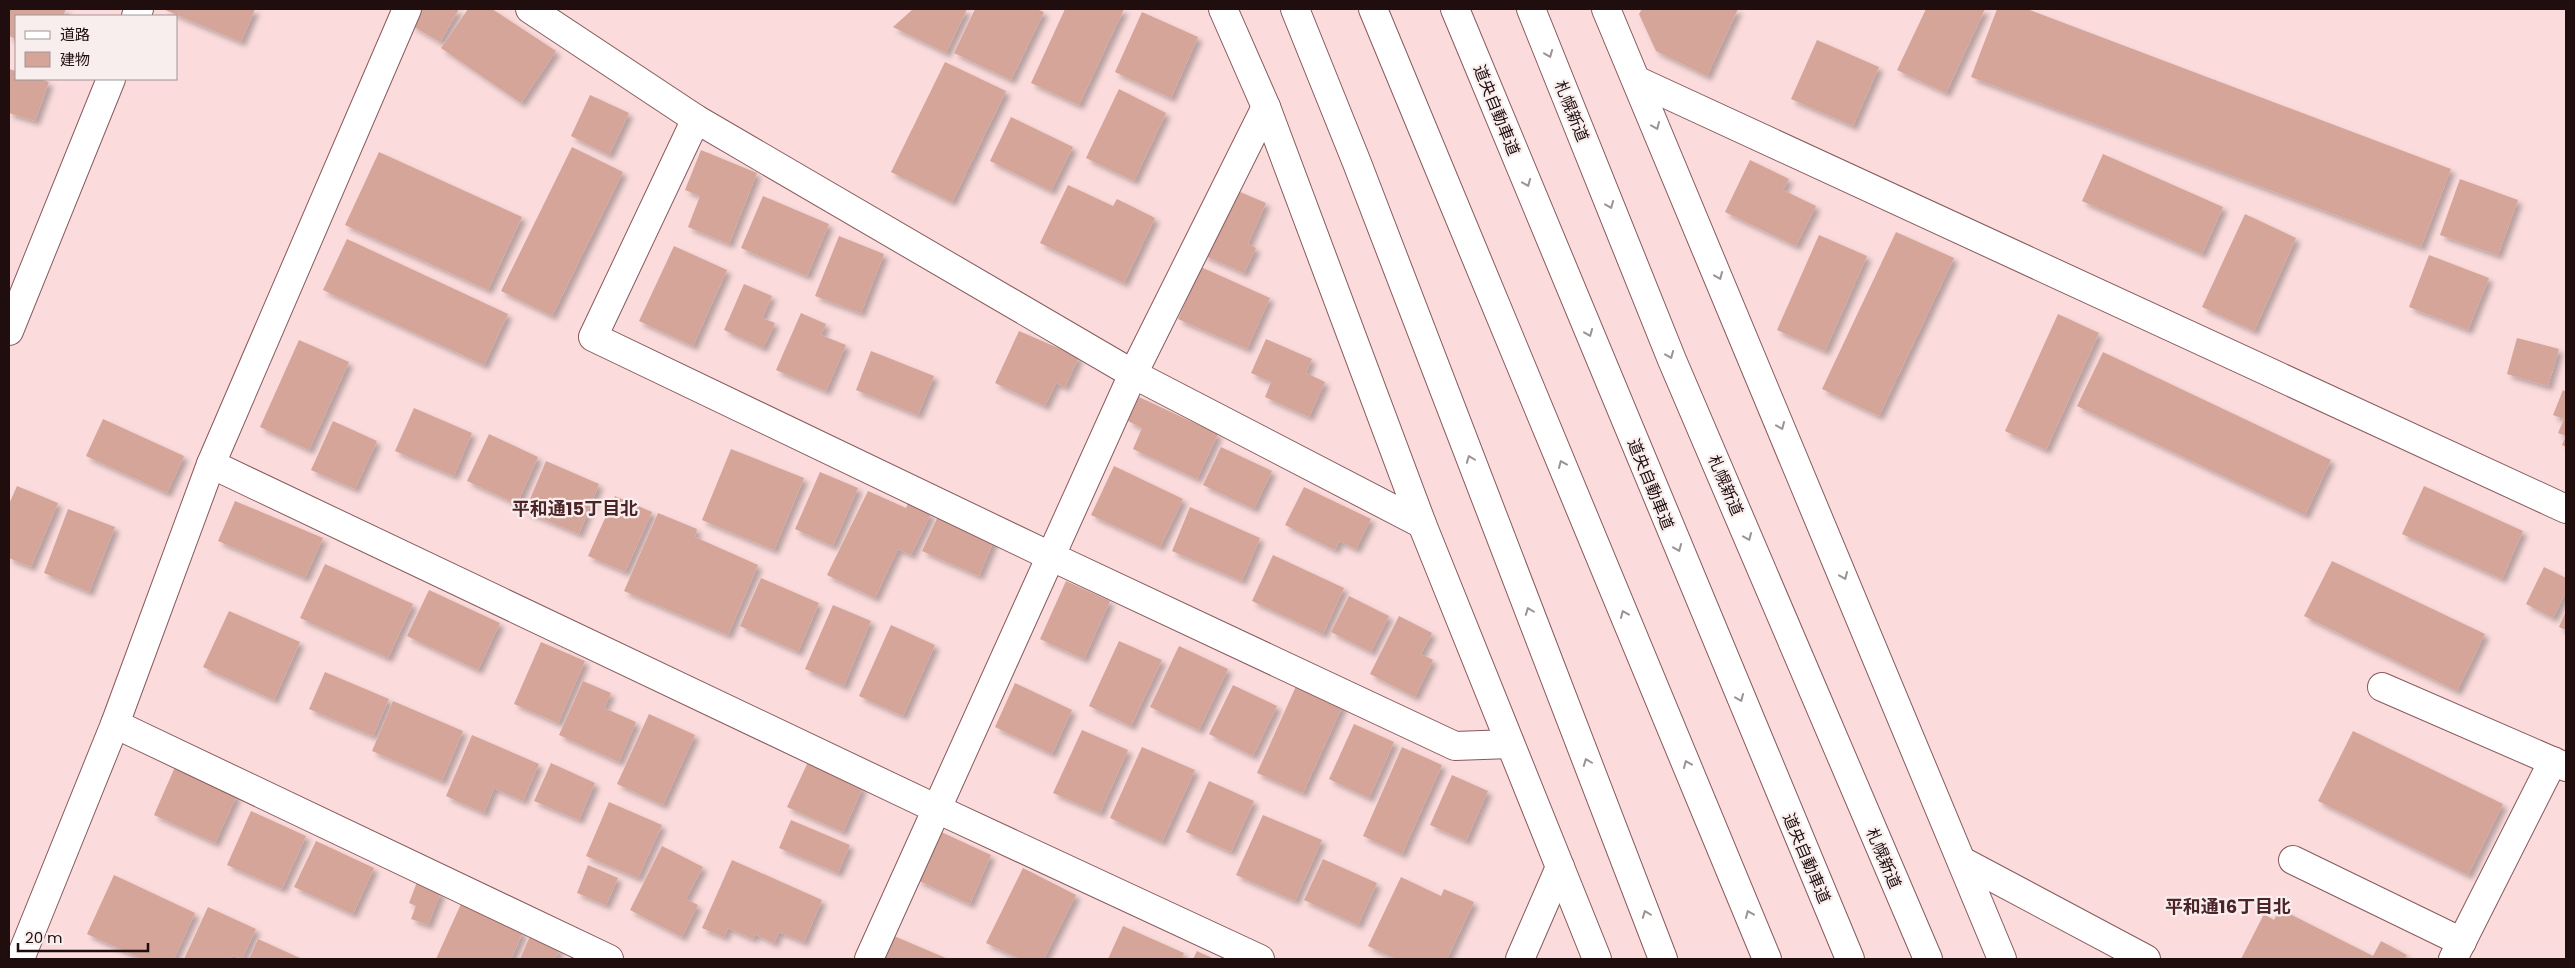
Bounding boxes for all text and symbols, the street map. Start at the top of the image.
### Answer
legend [15,15,178,80]
text: 道路 [60,24,90,45]
text: 建物 [60,49,90,70]
one-way arrow [1543,49,1553,58]
street label: 道央自動車道 [1468,61,1525,159]
street label: 札幌新道 [1549,77,1594,145]
one-way arrow [1650,121,1661,130]
one-way arrow [1520,178,1531,187]
one-way arrow [1603,200,1614,209]
one-way arrow [1712,271,1723,280]
one-way arrow [1583,328,1593,337]
one-way arrow [1664,350,1675,359]
one-way arrow [1775,421,1786,430]
street label: 道央自動車道 [1622,435,1679,533]
street label: 札幌新道 [1702,451,1749,519]
one-way arrow [1466,455,1476,464]
one-way arrow [1558,460,1568,469]
district label: 平和通15丁目北 [512,496,638,521]
one-way arrow [1741,532,1752,541]
one-way arrow [1671,543,1682,552]
one-way arrow [1837,571,1848,580]
one-way arrow [1525,607,1535,615]
one-way arrow [1620,610,1631,619]
one-way arrow [1734,693,1745,702]
one-way arrow [1583,758,1593,767]
one-way arrow [1682,760,1693,769]
street label: 道央自動車道 [1777,810,1836,907]
street label: 札幌新道 [1860,824,1907,892]
district label: 平和通16丁目北 [2165,894,2291,919]
one-way arrow [1641,910,1652,919]
one-way arrow [1744,910,1755,919]
scale bar [18,920,148,952]
text: 20 m [25,927,63,948]

